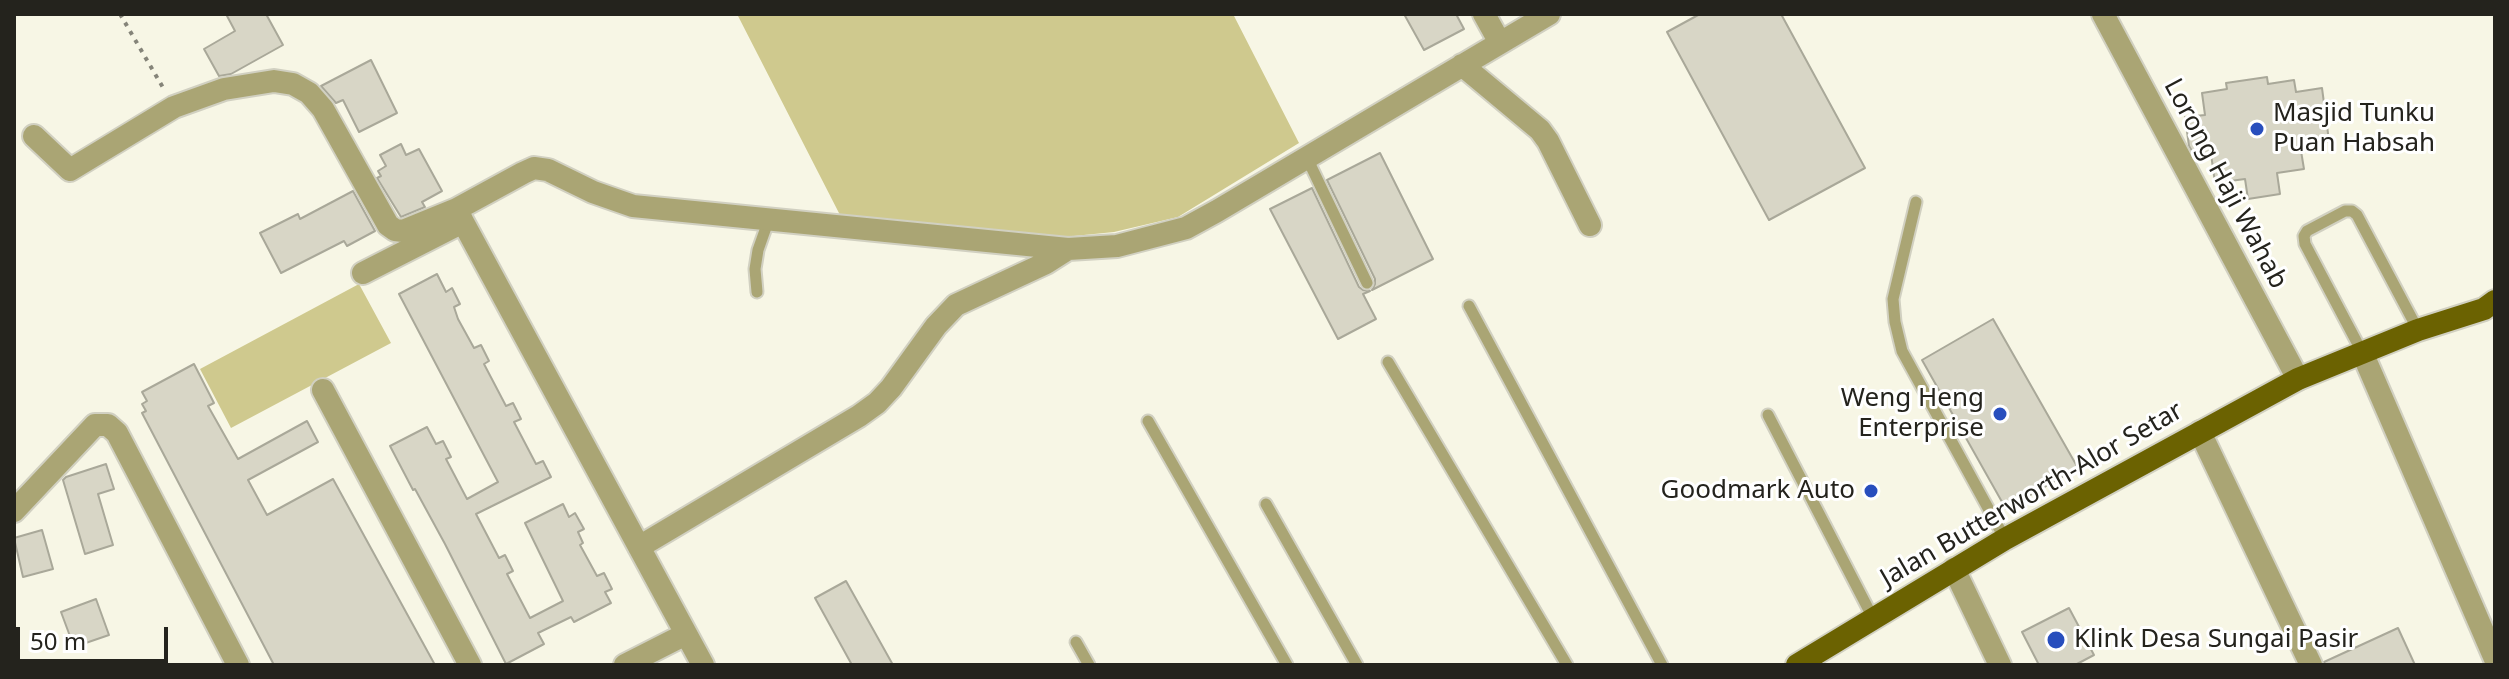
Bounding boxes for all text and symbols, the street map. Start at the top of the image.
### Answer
street label: Lorong Haji Wahab [2157,74,2293,294]
place label: Masjid Tunku Puan Habsah [2273,98,2435,160]
marker: Masjid Tunku Puan Habsah [2248,120,2266,138]
place label: Weng Heng Enterprise [1841,383,1984,444]
street label: Jalan Butterworth-Alor Setar [1875,396,2189,594]
marker: Weng Heng Enterprise [1991,405,2009,423]
place label: Goodmark Auto [1661,475,1855,507]
marker: Goodmark Auto [1862,482,1880,500]
scale bar [20,611,172,661]
text: 50 m [30,624,86,657]
place label: Klink Desa Sungai Pasir [2074,624,2358,656]
marker: Klink Desa Sungai Pasir [2045,629,2067,651]

